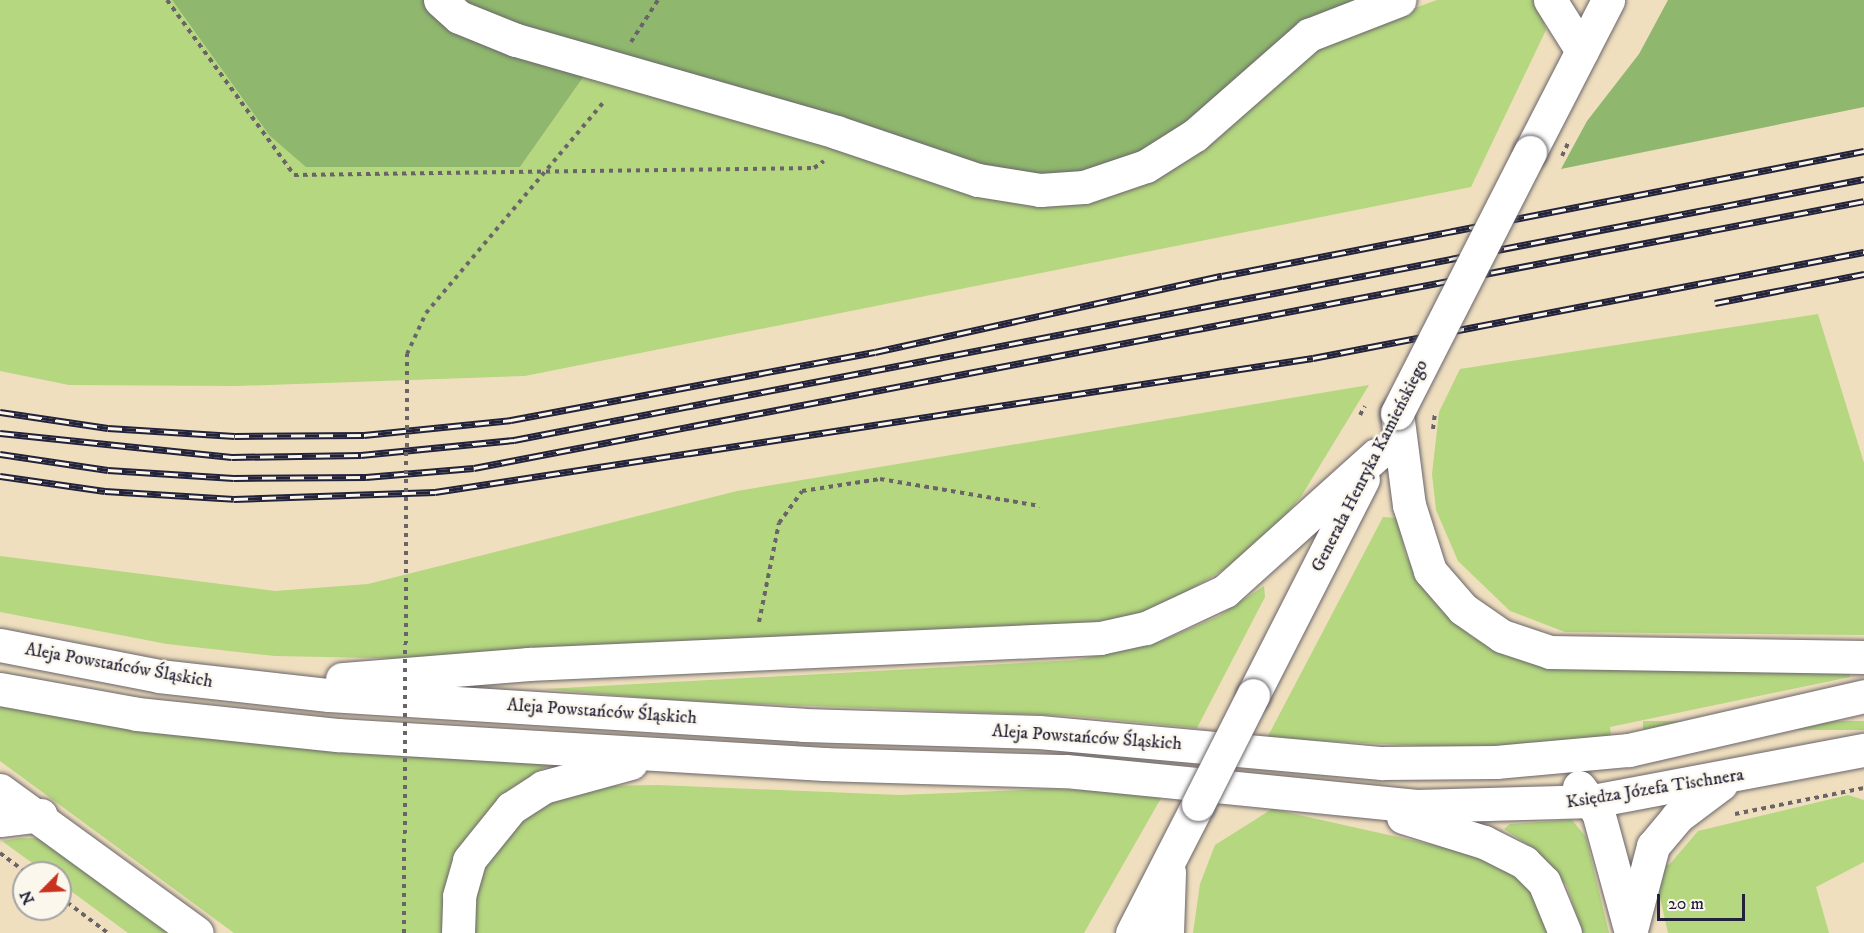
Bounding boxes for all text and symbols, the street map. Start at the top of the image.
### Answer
street label: Generała Henryka Kamieńskiego [1307,356,1433,576]
street label: Aleja Powstańców Śląskich [23,639,215,693]
street label: Aleja Powstańców Śląskich [506,695,698,729]
street label: Aleja Powstańców Śląskich [991,721,1183,755]
street label: Księdza Józefa Tischnera [1565,764,1745,814]
north arrow [12,861,72,921]
scale bar [1660,882,1748,920]
text: N [16,887,39,908]
text: 20 m [1668,893,1704,915]

